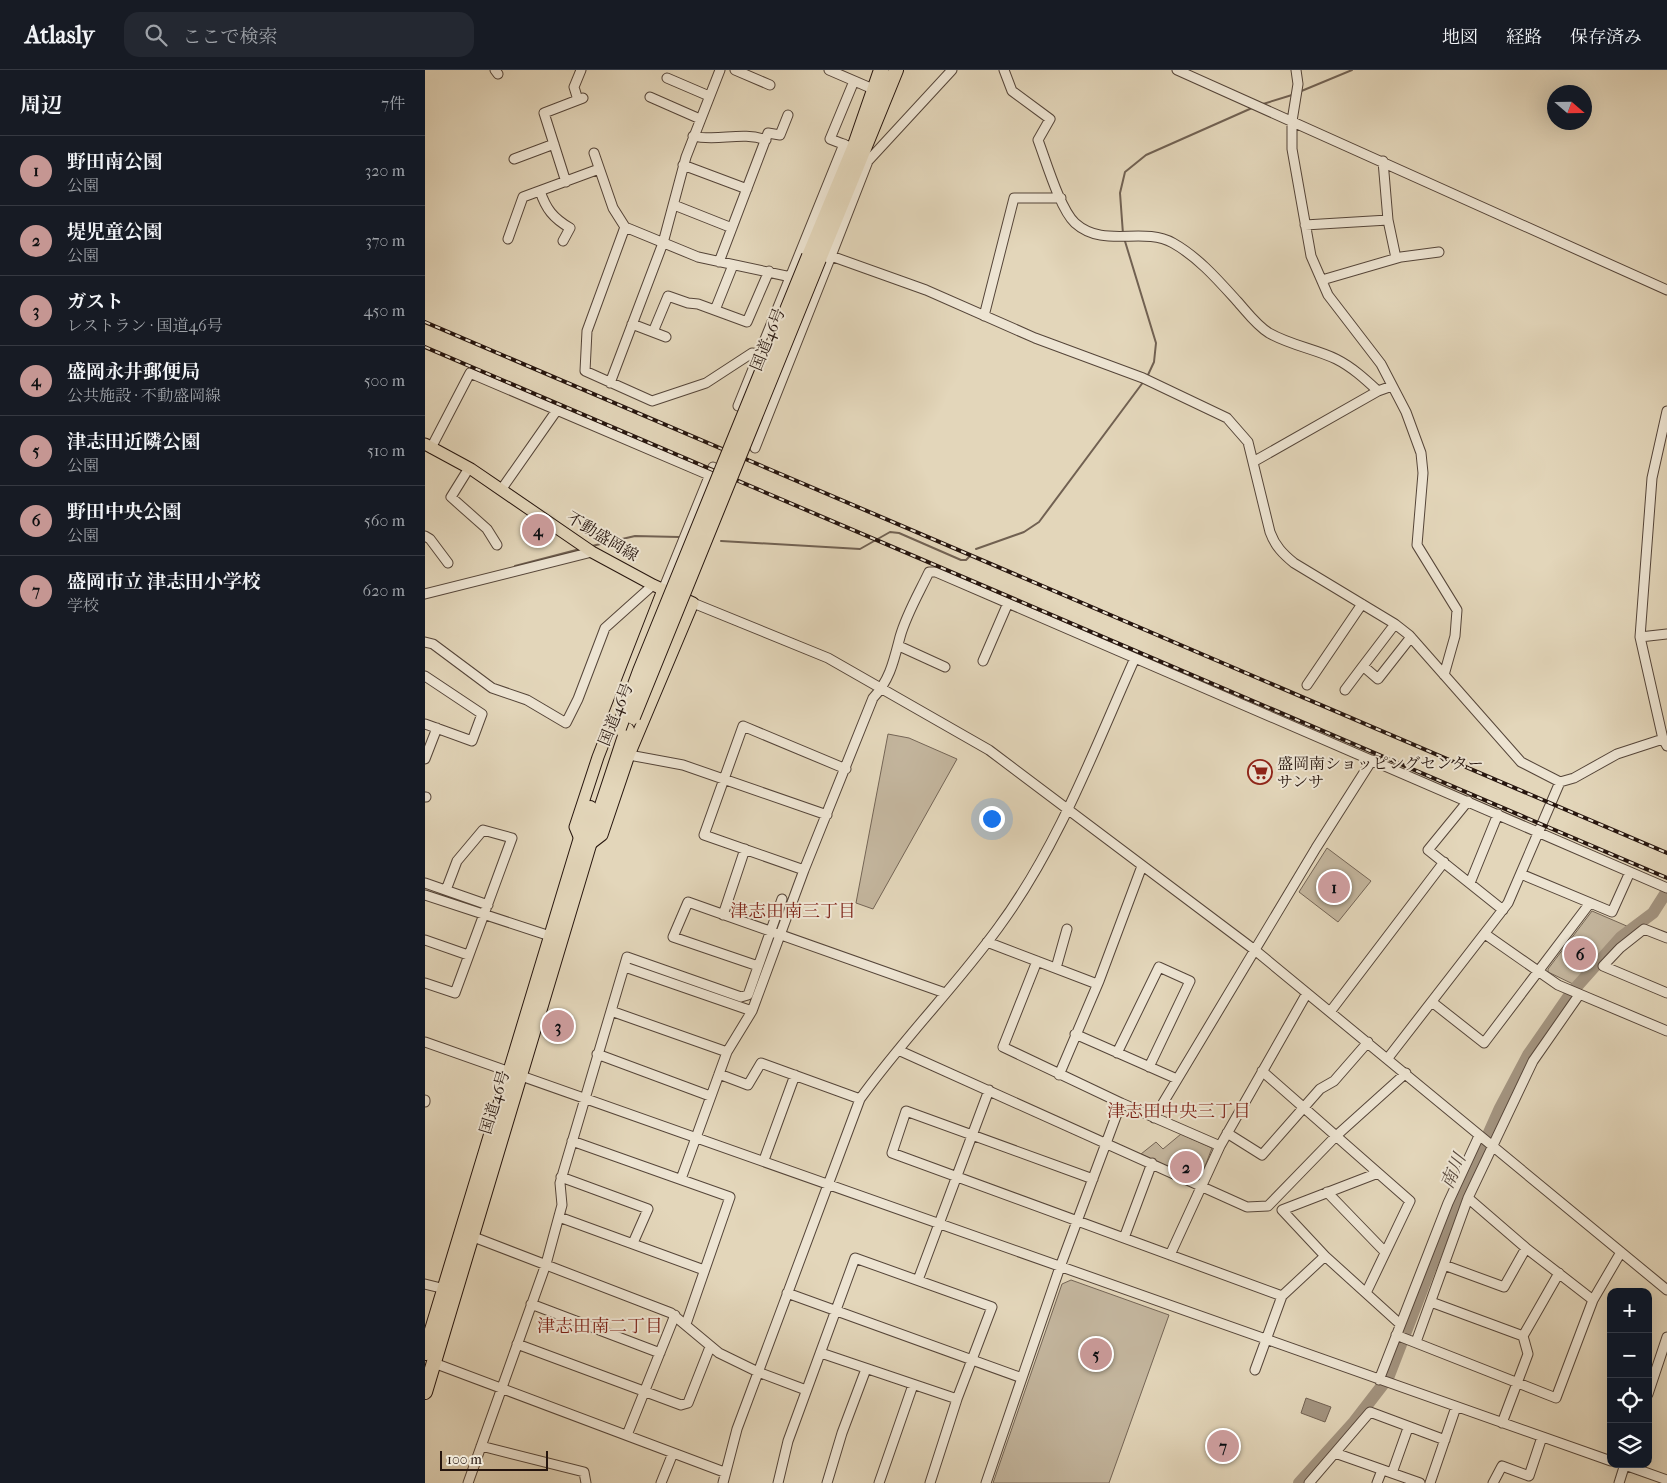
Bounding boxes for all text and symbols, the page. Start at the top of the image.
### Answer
search box [124,12,474,57]
text: Atlasly [25,21,94,49]
icon: search [142,21,170,49]
text: ここで検索 [182,26,277,48]
text: 地図 [1442,27,1478,48]
text: 経路 [1506,27,1542,48]
text: 保存済み [1570,27,1642,48]
north arrow [1547,85,1592,130]
text: 周辺 [20,93,62,117]
text: 7件 [381,94,405,113]
text: 野田南公園 [67,151,162,173]
text: 1 [33,161,39,180]
text: 320 m [365,161,405,180]
text: 公園 [67,176,99,195]
text: 堤児童公園 [67,221,162,243]
text: 2 [32,231,40,250]
text: 370 m [365,231,405,250]
text: 公園 [67,246,99,265]
text: ガスト [67,291,124,313]
text: 3 [33,301,39,320]
text: 450 m [364,301,405,320]
street label: 国道46号 [746,305,789,373]
text: レストラン · 国道46号 [67,316,223,335]
text: 盛岡永井郵便局 [67,361,200,383]
text: 4 [31,371,41,390]
text: 500 m [364,371,405,390]
text: 公共施設 · 不動盛岡線 [67,386,221,405]
text: 津志田近隣公園 [67,431,200,453]
text: 5 [33,441,39,460]
text: 510 m [367,441,405,460]
text: 公園 [67,456,99,475]
text: 野田中央公園 [67,501,181,523]
street label: 不動盛岡線 [564,508,642,565]
text: 6 [32,511,40,530]
text: 560 m [364,511,405,530]
pin: 4 [522,511,554,549]
text: 公園 [67,526,99,545]
text: 盛岡市立 津志田小学校 [67,571,261,593]
text: 7 [32,581,40,600]
text: 620 m [363,581,405,600]
text: 学校 [67,596,99,615]
street label: 国道46号 [594,680,637,748]
place label: 盛岡南ショッピングセンター サンサ [1277,754,1484,791]
supermarket icon: 盛岡南ショッピングセンター サンサ [1247,759,1273,785]
your location [979,806,1005,832]
pin: 1 [1318,868,1350,906]
district label: 津志田南三丁目 [730,901,856,922]
pin: 6 [1564,935,1596,973]
pin: 3 [542,1007,574,1045]
street label: 国道46号 [476,1068,513,1137]
district label: 津志田中央三丁目 [1107,1101,1251,1122]
pin: 2 [1170,1148,1202,1186]
water label: 南川 [1437,1149,1471,1192]
map controls [1607,1288,1652,1468]
button: + [1607,1288,1652,1333]
district label: 津志田南二丁目 [537,1316,663,1337]
button: − [1607,1333,1652,1378]
pin: 5 [1080,1335,1112,1373]
button: locate [1607,1378,1652,1423]
button: layers [1607,1423,1652,1468]
pin: 7 [1207,1427,1239,1465]
scale bar [440,1448,547,1471]
text: 100 m [447,1451,482,1468]

